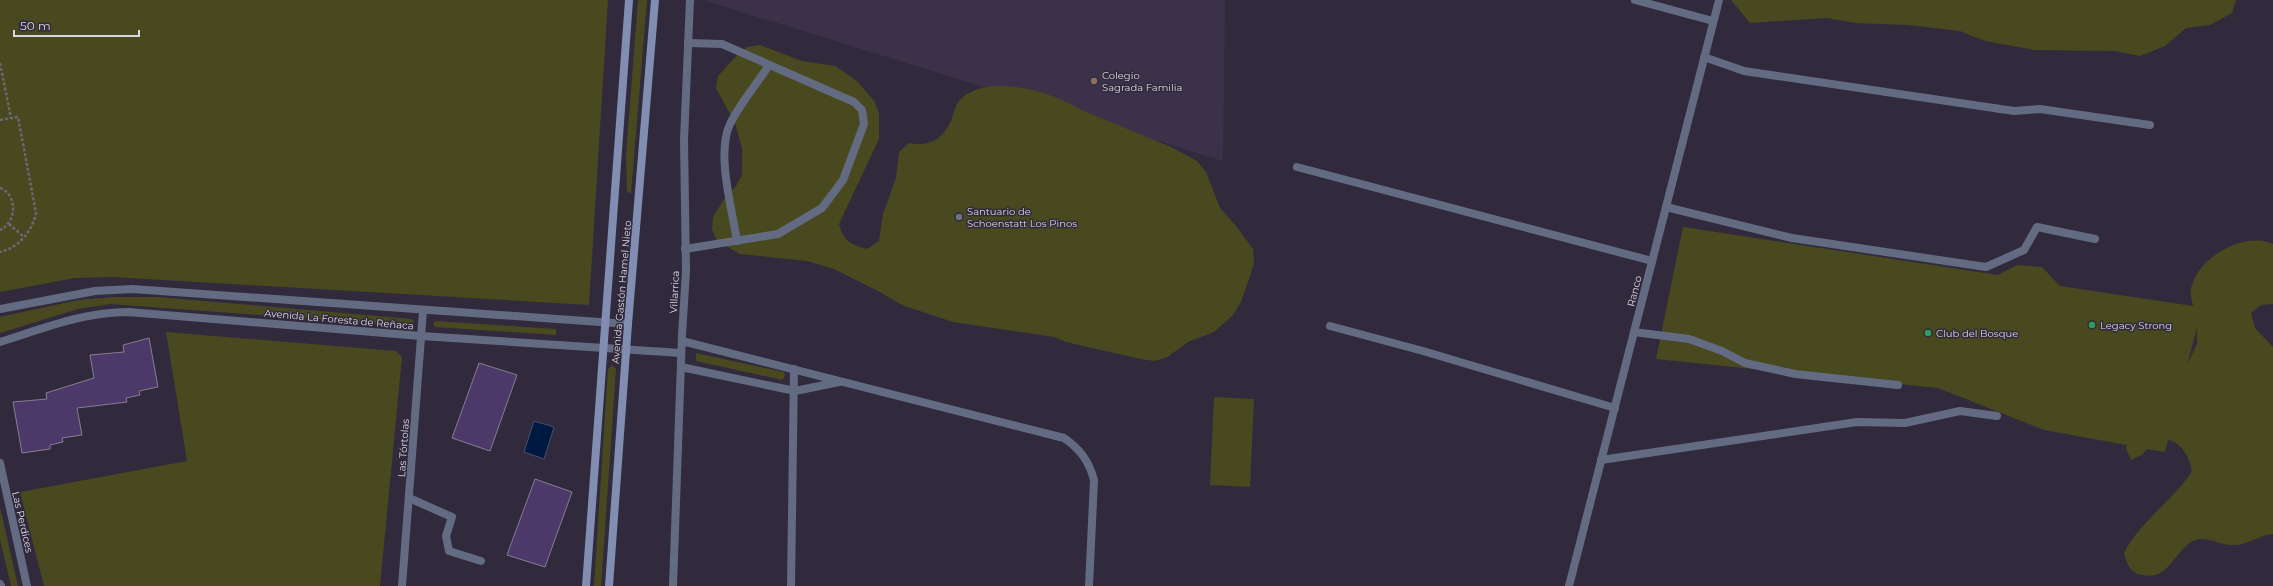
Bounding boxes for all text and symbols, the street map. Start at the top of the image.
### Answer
scale bar [14,12,139,38]
text: 50 m [20,18,51,33]
place label: Colegio Sagrada Familia [1102,69,1182,94]
marker: Colegio Sagrada Familia [1089,76,1099,86]
place label: Santuario de Schoenstatt Los Pinos [967,205,1077,230]
marker: Santuario de Schoenstatt Los Pinos [954,212,964,222]
street label: Avenida Gastón Hamel Nieto [609,220,634,364]
street label: Villarrica [667,270,682,314]
street label: Ranco [1624,274,1645,308]
street label: Avenida La Foresta de Reñaca [264,306,414,333]
place label: Legacy Strong [2100,319,2172,332]
marker: Legacy Strong [2087,320,2097,330]
place label: Club del Bosque [1936,327,2018,340]
marker: Club del Bosque [1923,328,1933,338]
street label: Las Tórtolas [395,418,412,478]
street label: Las Perdices [9,490,36,554]

